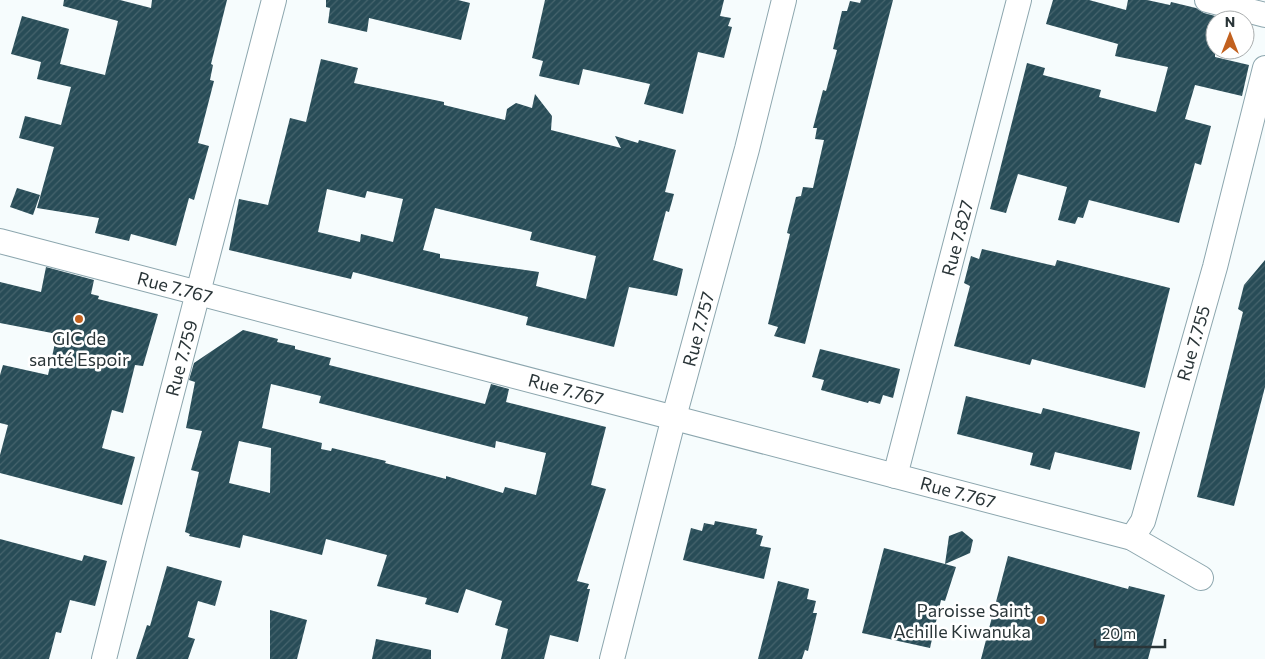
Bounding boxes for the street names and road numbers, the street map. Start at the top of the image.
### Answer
street label: Rue 7.827 [936,198,978,278]
street label: Rue 7.767 [135,266,215,308]
street label: Rue 7.757 [677,289,719,369]
street label: Rue 7.755 [1172,303,1214,383]
street label: Rue 7.759 [160,317,202,399]
street label: Rue 7.767 [526,368,606,410]
street label: Rue 7.767 [918,471,998,513]

